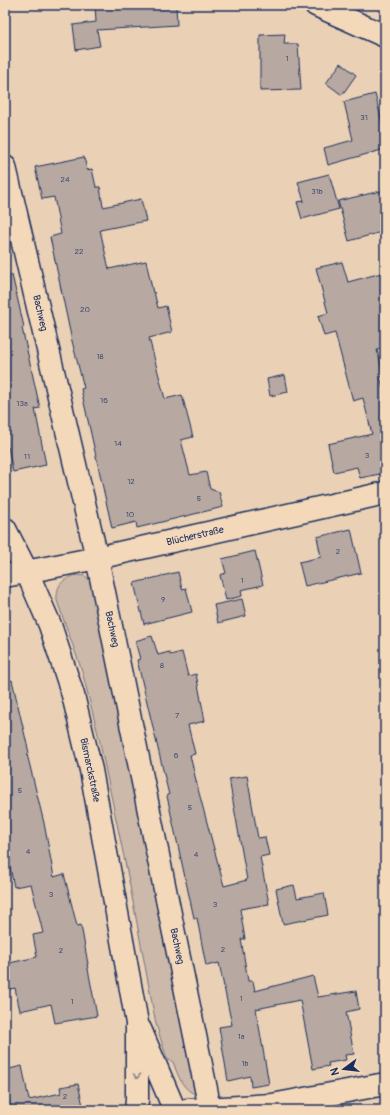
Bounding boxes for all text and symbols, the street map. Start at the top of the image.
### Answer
house number: 1 [285,54,289,63]
house number: 31 [360,113,368,122]
house number: 24 [60,175,70,184]
house number: 31b [311,187,323,196]
house number: 22 [75,247,84,256]
street label: Bachweg [30,294,50,332]
house number: 20 [80,305,91,314]
house number: 18 [96,352,104,361]
house number: 16 [100,396,108,405]
house number: 13a [16,399,28,408]
house number: 14 [114,439,122,448]
house number: 3 [365,451,370,460]
house number: 11 [24,452,30,461]
house number: 12 [127,477,135,486]
house number: 5 [197,494,201,503]
house number: 10 [126,510,135,519]
street label: Blücherstraße [165,524,225,548]
house number: 2 [336,547,341,556]
house number: 1 [240,576,244,585]
house number: 9 [161,595,165,604]
street label: Bachweg [102,610,122,648]
house number: 8 [160,661,164,670]
house number: 7 [175,711,180,720]
street label: Bismarckstraße [77,737,103,803]
house number: 6 [174,751,179,760]
house number: 5 [18,786,22,795]
house number: 5 [188,803,192,812]
house number: 4 [26,847,31,856]
house number: 4 [194,850,199,859]
house number: 3 [49,890,54,899]
house number: 3 [213,900,218,909]
street label: Bachweg [167,927,187,965]
house number: 2 [221,945,226,954]
house number: 2 [59,946,64,955]
house number: 1 [239,994,243,1003]
house number: 1 [70,997,74,1006]
house number: 1a [238,1032,245,1041]
north arrow [324,1049,364,1089]
house number: 1b [241,1059,249,1068]
text: N [327,1066,342,1077]
one-way arrow [133,1073,141,1079]
house number: 2 [63,1092,68,1101]

